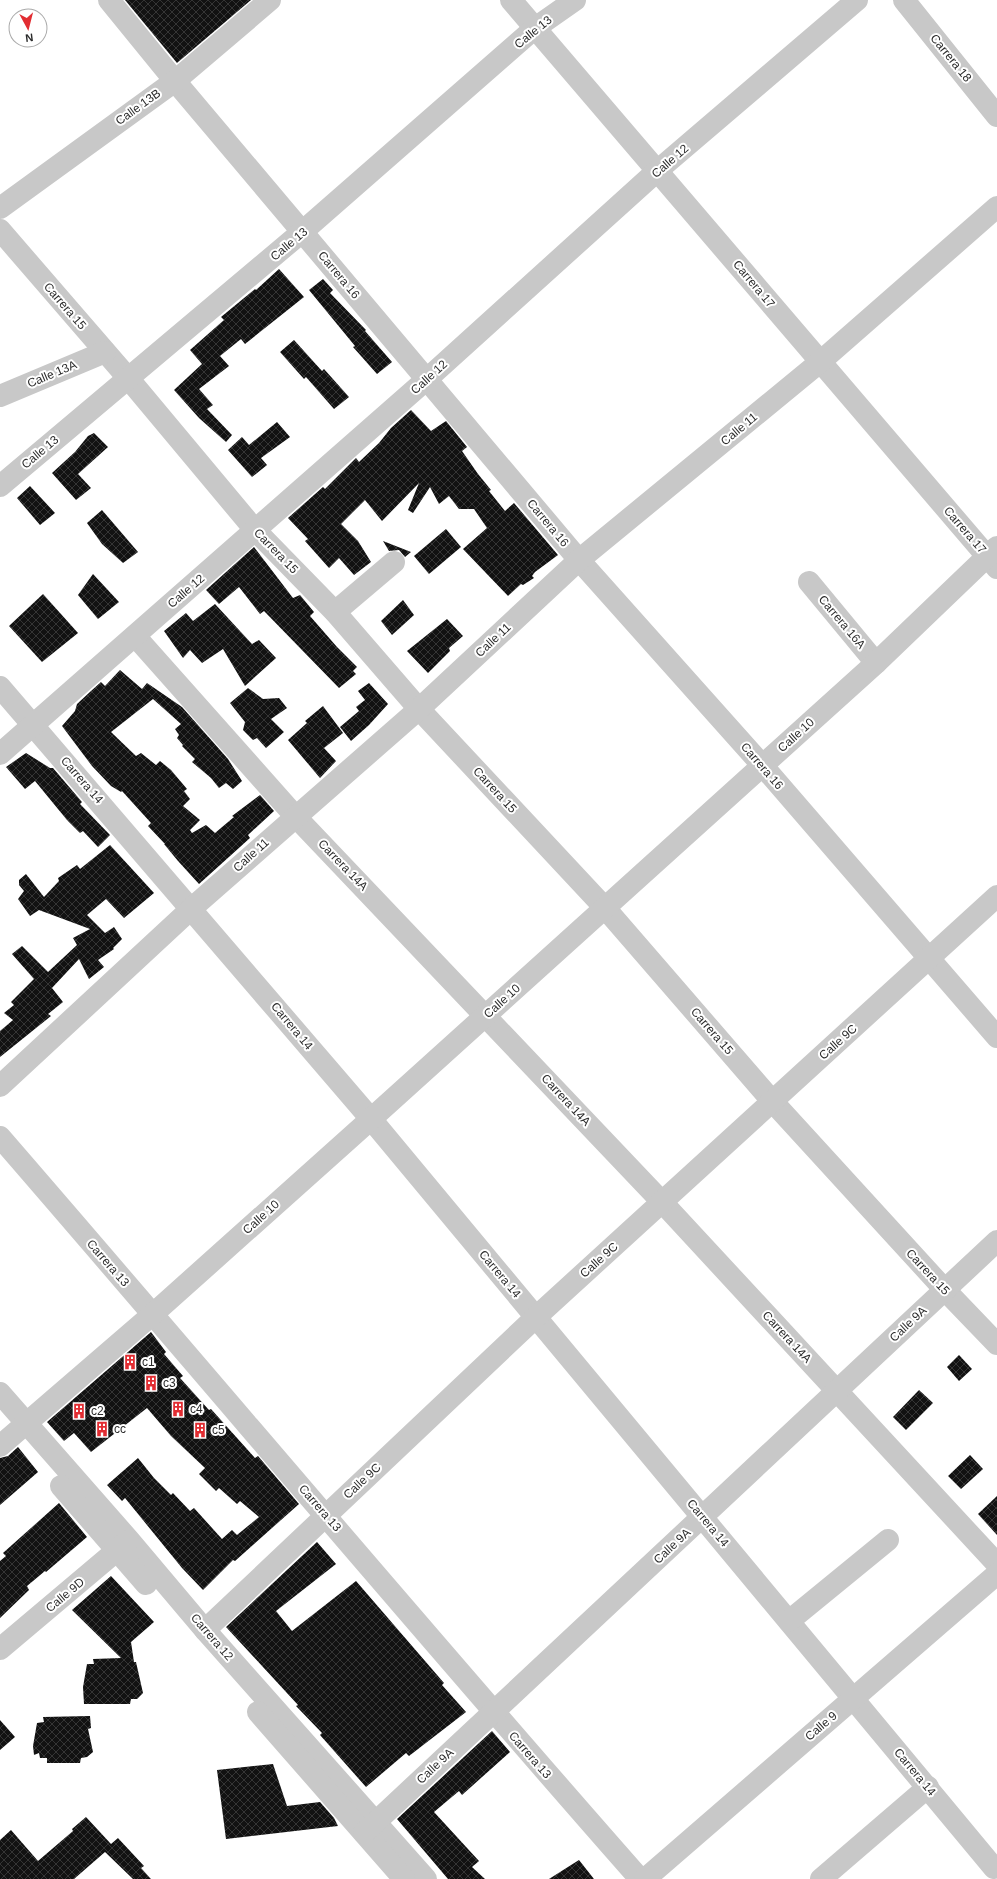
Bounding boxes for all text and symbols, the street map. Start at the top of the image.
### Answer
north arrow [8,8,48,48]
street label: Calle 13 [511,13,555,51]
text: N [24,31,34,44]
street label: Carrera 18 [928,31,975,85]
street label: Calle 13B [113,86,163,128]
street label: Calle 12 [649,141,691,181]
street label: Calle 13 [268,224,311,264]
street label: Carrera 16 [315,249,363,302]
street label: Carrera 17 [730,258,778,311]
street label: Carrera 15 [41,280,89,332]
street label: Calle 13A [25,357,79,391]
street label: Calle 12 [408,357,450,397]
street label: Calle 11 [718,410,760,448]
street label: Calle 13 [19,432,62,472]
street label: Carrera 16 [524,497,572,550]
street label: Carrera 17 [941,504,989,556]
street label: Carrera 15 [251,526,301,577]
street label: Calle 12 [165,571,207,611]
street label: Carrera 16A [816,592,868,652]
street label: Calle 11 [472,620,514,660]
street label: Calle 10 [775,715,817,755]
street label: Carrera 16 [738,740,786,792]
street label: Carrera 14 [58,754,106,806]
street label: Carrera 15 [470,764,520,816]
street label: Calle 11 [230,835,272,875]
street label: Carrera 14A [315,837,371,893]
street label: Calle 10 [481,981,523,1021]
street label: Carrera 14 [268,1000,316,1053]
street label: Carrera 15 [688,1005,736,1057]
street label: Calle 9C [816,1021,860,1063]
street label: Carrera 14A [539,1071,593,1129]
street label: Calle 10 [240,1197,282,1237]
street label: Carrera 13 [84,1237,132,1289]
street label: Calle 9C [577,1239,621,1281]
street label: Carrera 15 [903,1246,953,1298]
street label: Carrera 14 [476,1248,524,1301]
street label: Calle 9A [887,1303,929,1345]
street label: Carrera 14A [760,1308,814,1366]
building icon: c1 [121,1353,139,1371]
place label: c1 [142,1355,155,1369]
building icon: c3 [142,1374,160,1392]
place label: c3 [163,1376,176,1390]
building icon: c4 [169,1400,187,1418]
building icon: c2 [70,1402,88,1420]
place label: c4 [190,1402,203,1416]
place label: c2 [91,1404,104,1418]
building icon: cc [93,1420,111,1438]
building icon: c5 [191,1421,209,1439]
place label: cc [114,1422,126,1436]
place label: c5 [212,1423,225,1437]
street label: Calle 9C [340,1460,384,1502]
street label: Carrera 13 [296,1482,344,1534]
street label: Carrera 14 [684,1497,732,1550]
street label: Calle 9A [651,1525,693,1567]
street label: Calle 9D [43,1575,87,1615]
street label: Carrera 12 [188,1611,236,1663]
street label: Calle 9 [802,1708,840,1744]
street label: Carrera 13 [506,1729,554,1781]
street label: Calle 9A [414,1745,456,1787]
street label: Carrera 14 [891,1746,939,1799]

